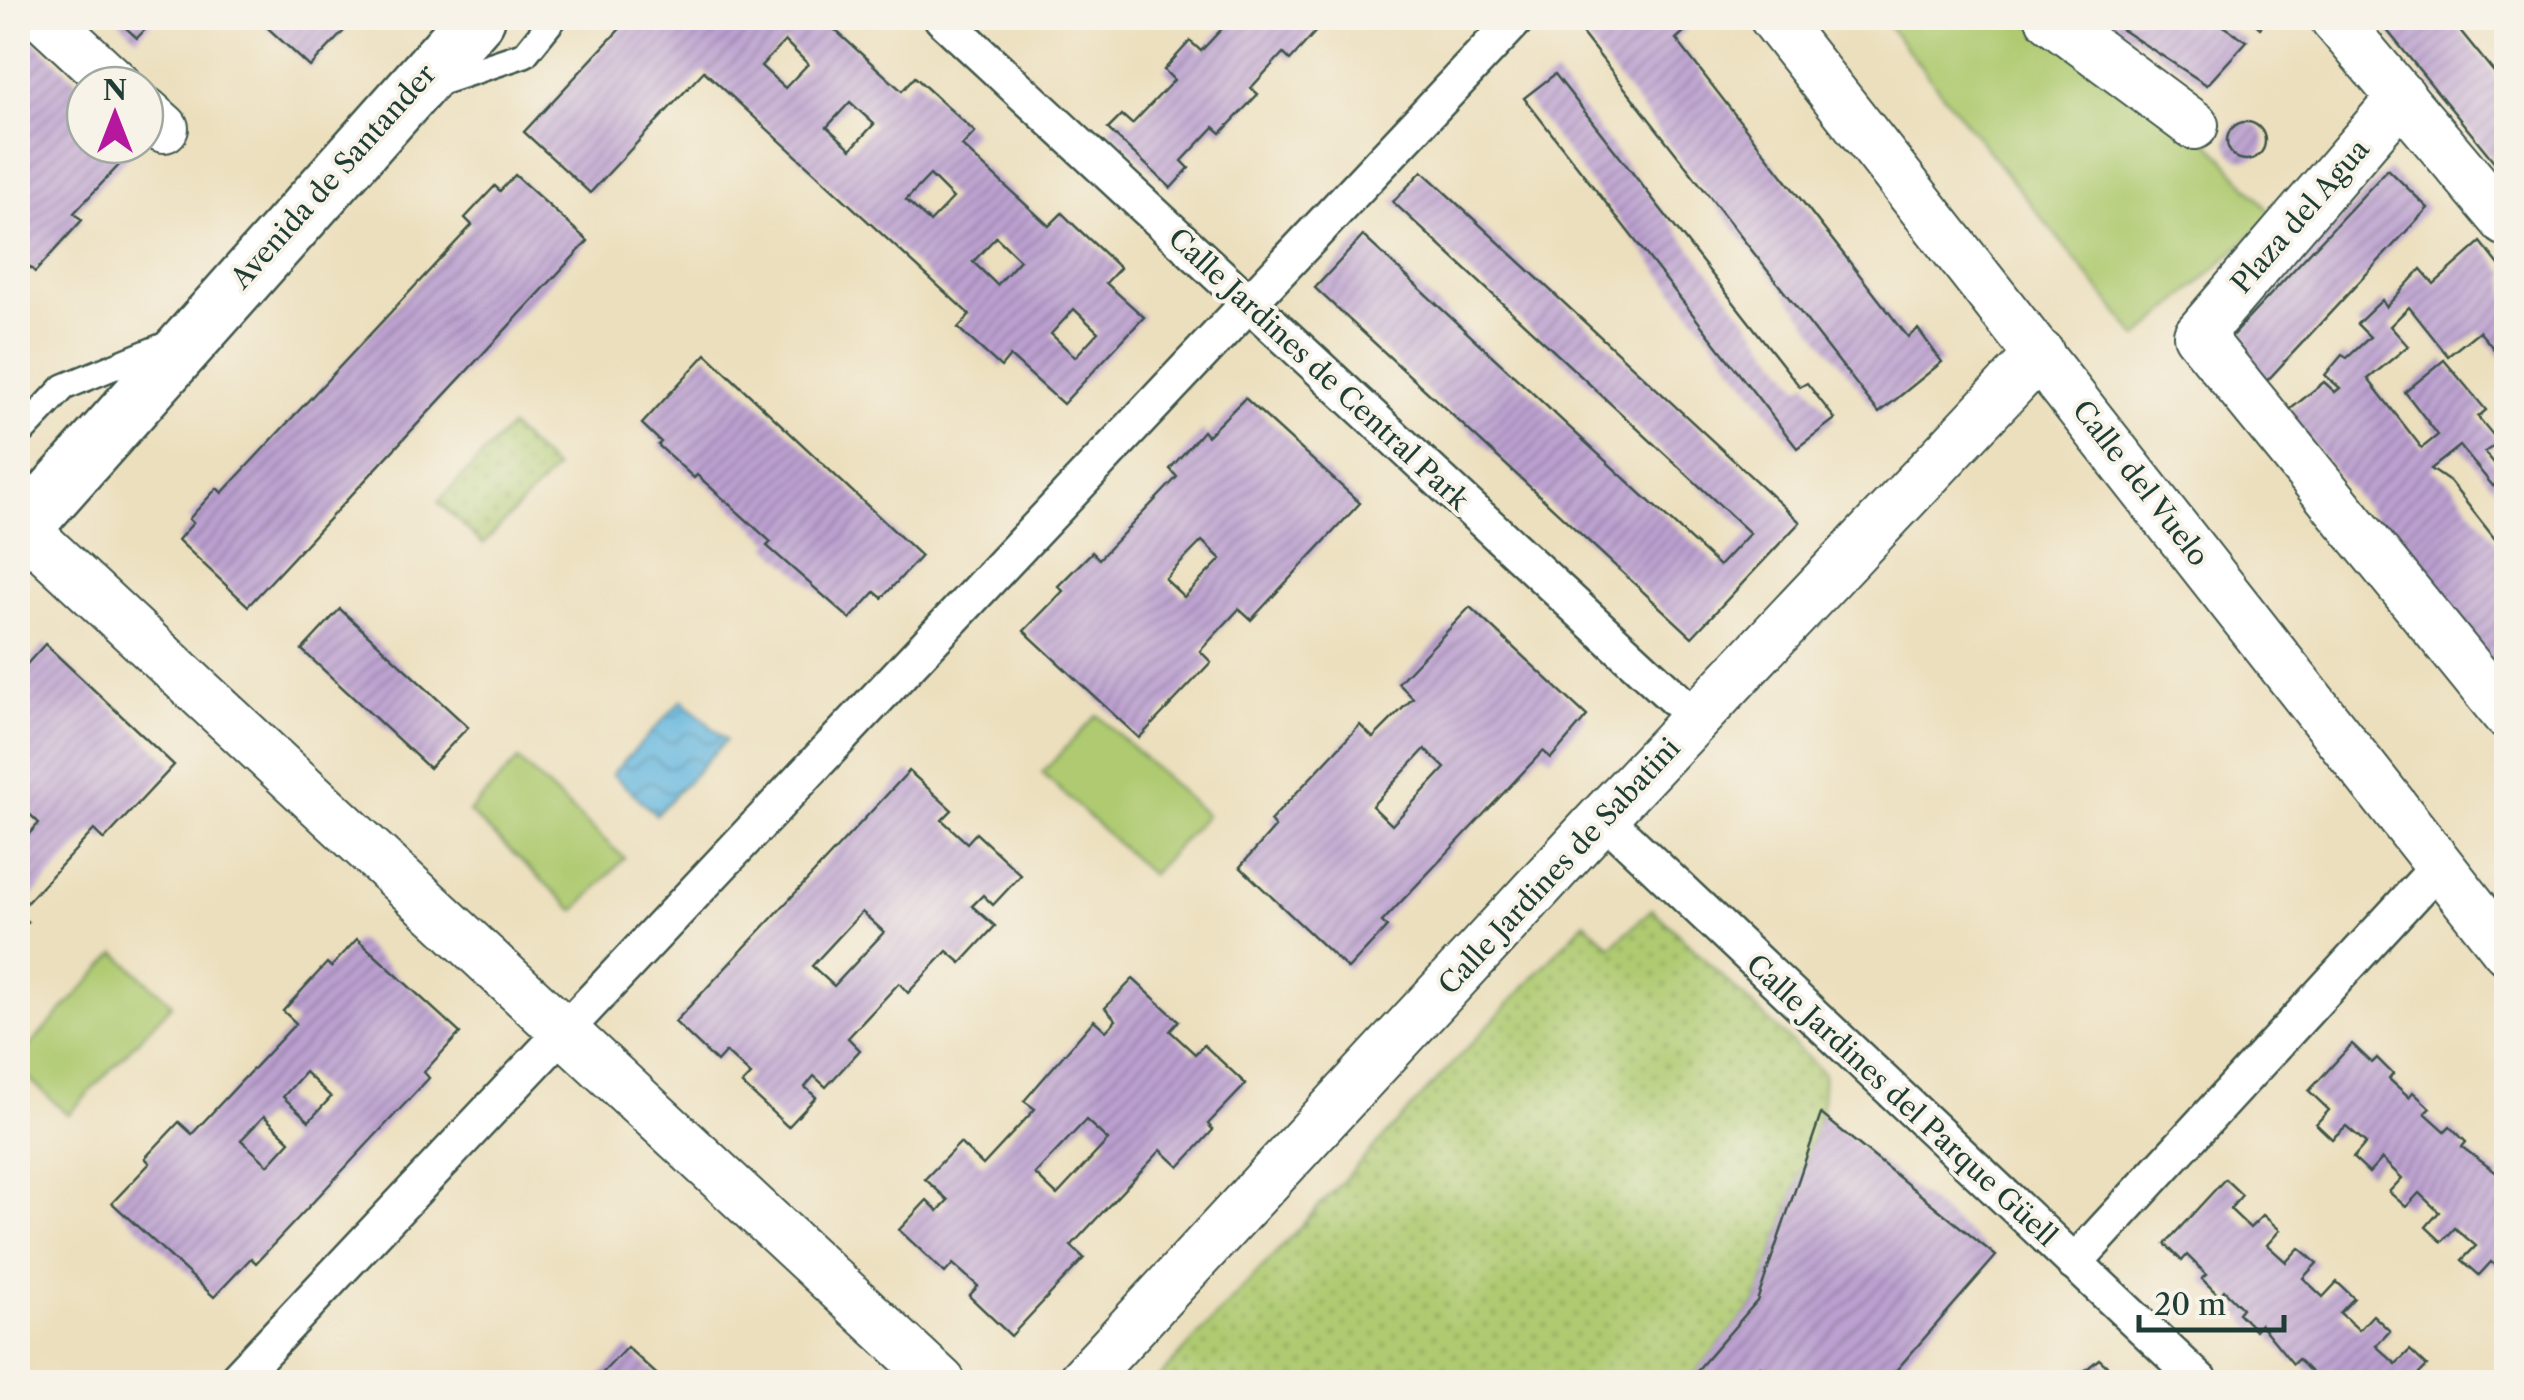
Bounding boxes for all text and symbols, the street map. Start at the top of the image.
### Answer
street label: Avenida de Santander [223,57,443,296]
north arrow [65,65,165,165]
text: N [103,73,127,107]
street label: Plaza del Agua [2224,132,2376,300]
street label: Calle Jardines de Central Park [1162,221,1478,518]
street label: Calle del Vuelo [2066,393,2216,573]
street label: Calle Jardines de Sabatini [1431,731,1687,1001]
street label: Calle Jardines del Parque Güell [1740,947,2064,1253]
scale bar [2139,1270,2284,1332]
text: 20 m [2154,1286,2226,1323]

